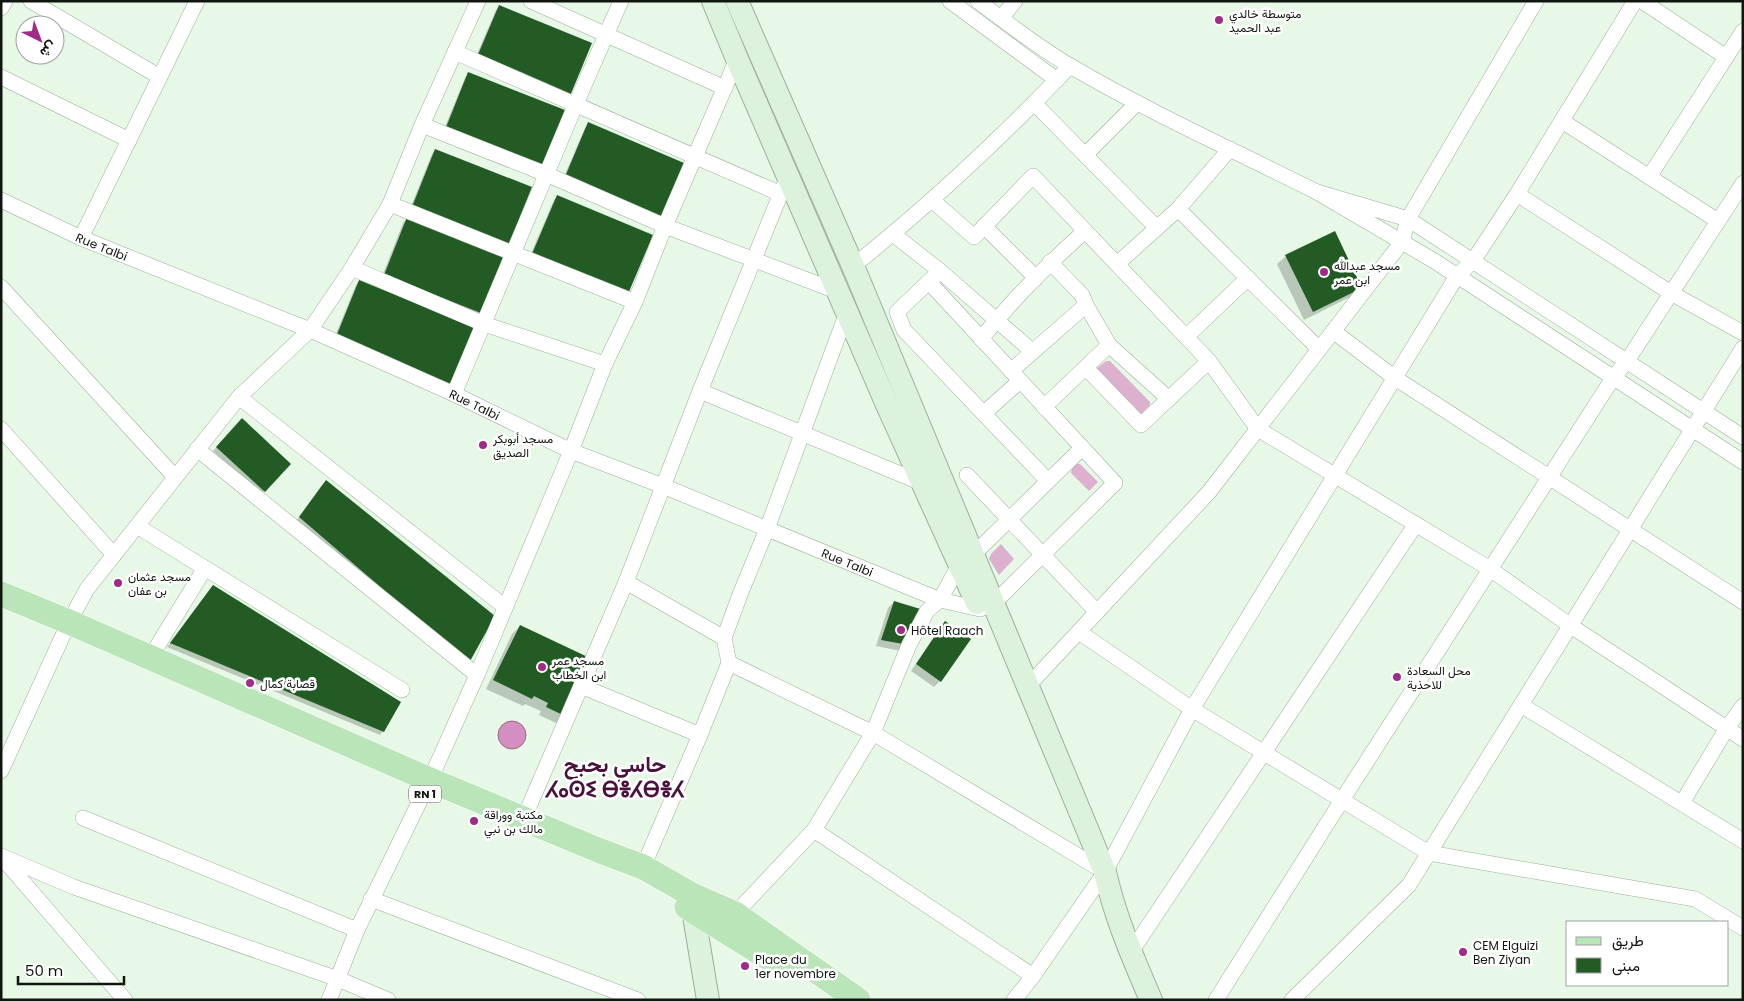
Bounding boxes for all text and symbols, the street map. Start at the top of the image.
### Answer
place label: متوسطة خالدي عبد الحميد [1229,5,1302,36]
marker: متوسطة خالدي عبد الحميد [1213,14,1225,26]
north arrow [15,15,65,65]
text: ش [36,37,62,63]
street label: Rue Talbi [73,228,130,264]
place label: مسجد عبدالله ابن عمر [1333,257,1400,288]
marker: مسجد عبدالله ابن عمر [1318,266,1330,278]
street label: Rue Talbi [447,385,503,424]
place label: مسجد أبوبكر الصديق [492,430,553,461]
marker: مسجد أبوبكر الصديق [477,439,489,451]
street label: Rue Talbi [819,544,876,580]
place label: مسجد عثمان بن عفان [128,568,191,599]
marker: مسجد عثمان بن عفان [112,577,124,589]
place label: Hôtel Raach [911,622,983,639]
marker: Hôtel Raach [895,624,907,636]
place label: مسجد عمر ابن الخطاب [551,652,606,683]
marker: مسجد عمر ابن الخطاب [536,661,548,673]
place label: محل السعادة للاحذية [1407,662,1471,693]
marker: محل السعادة للاحذية [1391,671,1403,683]
place label: قصابة كمال [260,675,315,692]
marker: قصابة كمال [244,677,256,689]
district label: حاسي بحبح ⵃⴰⵙⵉ ⴱⴻⵃⴱⴻⵃ [545,749,684,805]
road number: RN 1 [409,786,441,802]
place label: مكتبة ووراقة مالك بن نبي [484,806,543,839]
marker: مكتبة ووراقة مالك بن نبي [468,815,480,827]
legend [1566,921,1729,986]
text: طريق [1612,930,1644,951]
place label: CEM Elguizi Ben Ziyan [1473,937,1538,968]
marker: CEM Elguizi Ben Ziyan [1457,946,1469,958]
place label: Place du 1er novembre [755,951,836,982]
scale bar [18,954,124,986]
text: مبنى [1612,955,1640,976]
text: 50 m [25,960,63,981]
marker: Place du 1er novembre [739,960,751,972]

